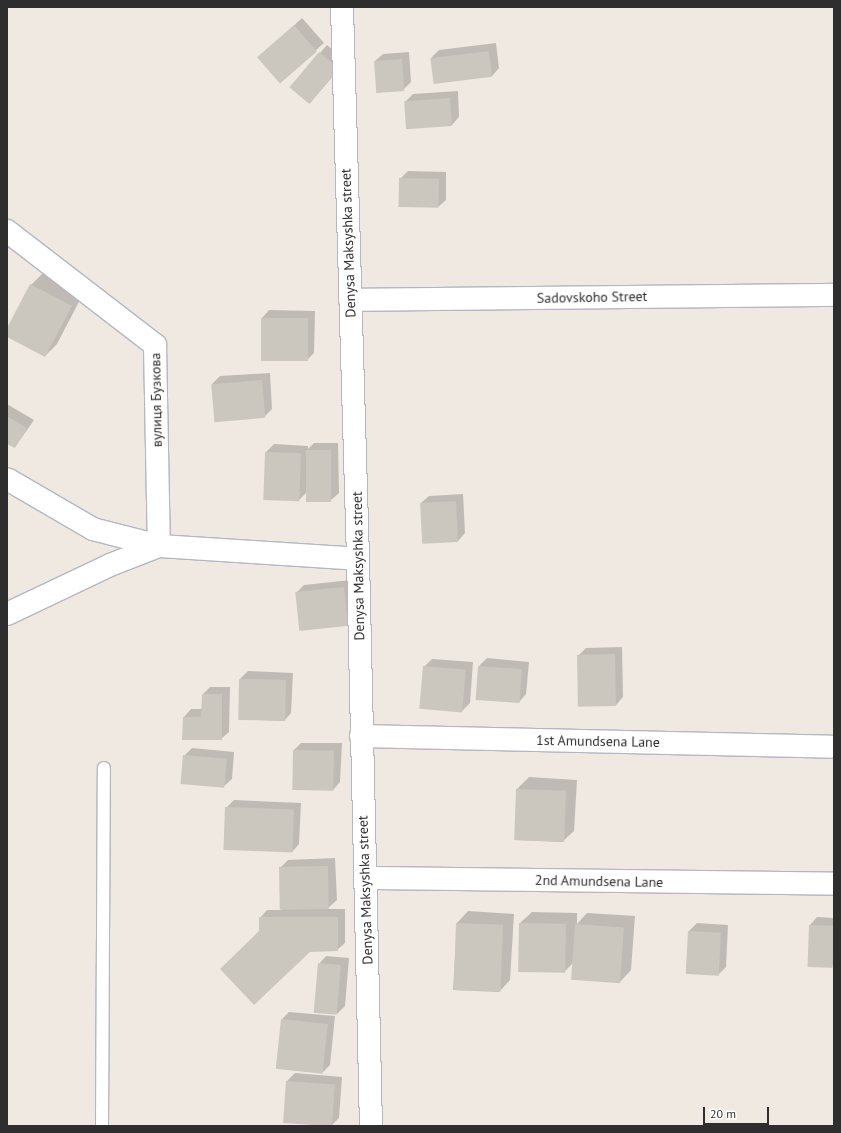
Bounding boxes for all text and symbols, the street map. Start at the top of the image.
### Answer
street label: Denysa Maksyshka street [337,168,359,318]
street label: Sadovskoho Street [537,288,647,306]
street label: вулиця Бузкова [147,353,165,447]
street label: Denysa Maksyshka street [348,491,368,641]
street label: 1st Amundsena Lane [536,732,660,750]
street label: Denysa Maksyshka street [354,815,376,965]
street label: 2nd Amundsena Lane [534,871,664,891]
scale bar [705,1099,771,1125]
text: 20 m [710,1106,736,1121]

